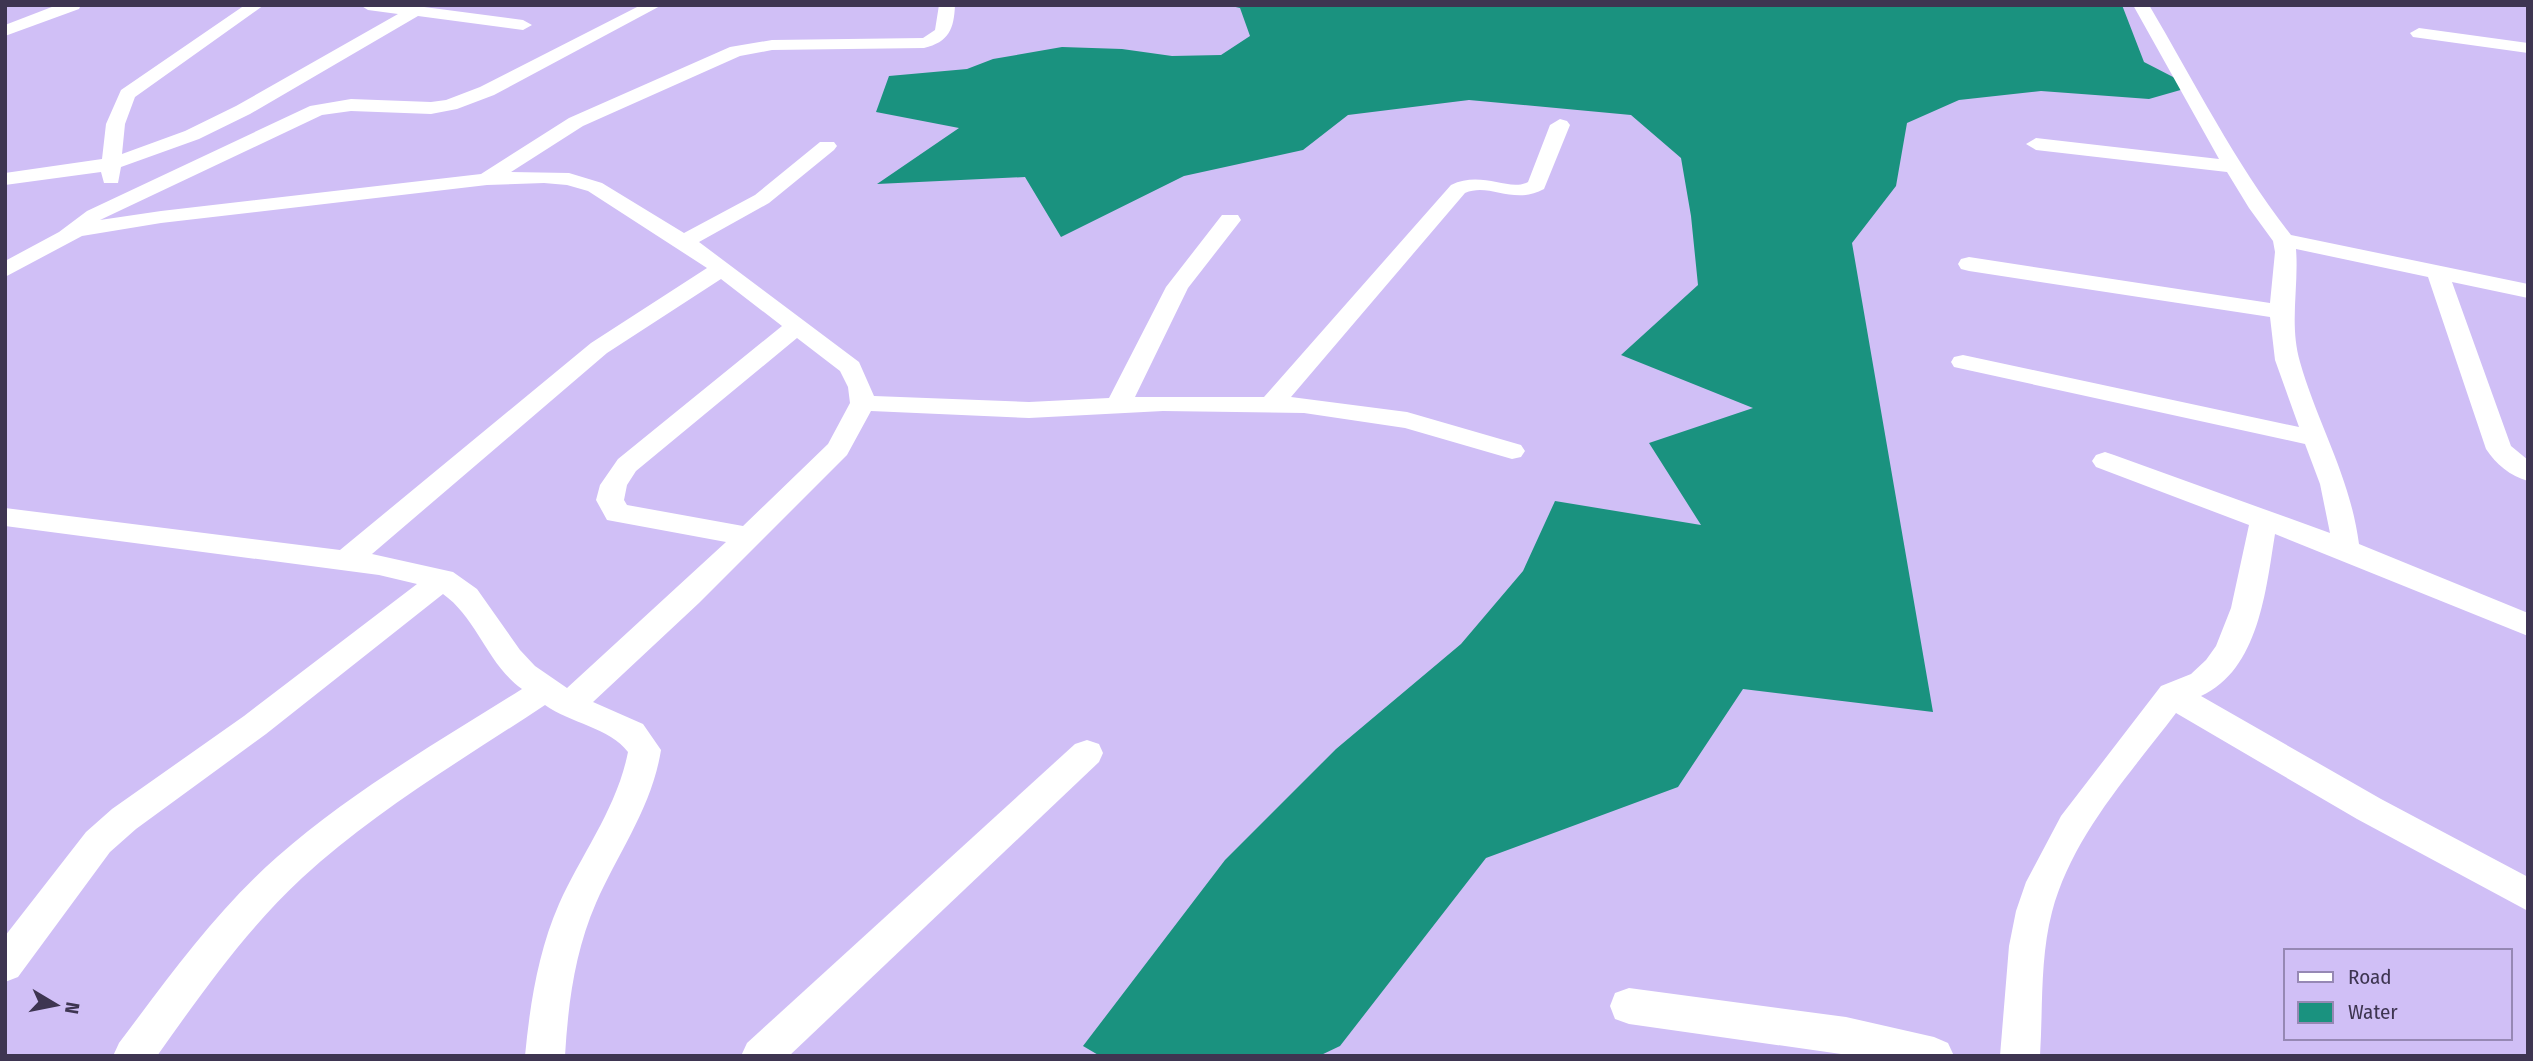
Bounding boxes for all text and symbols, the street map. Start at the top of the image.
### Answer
legend [2284,949,2512,1040]
text: Road [2348,964,2392,990]
north arrow [21,970,91,1040]
text: Water [2348,999,2398,1025]
text: N [60,1000,85,1015]

